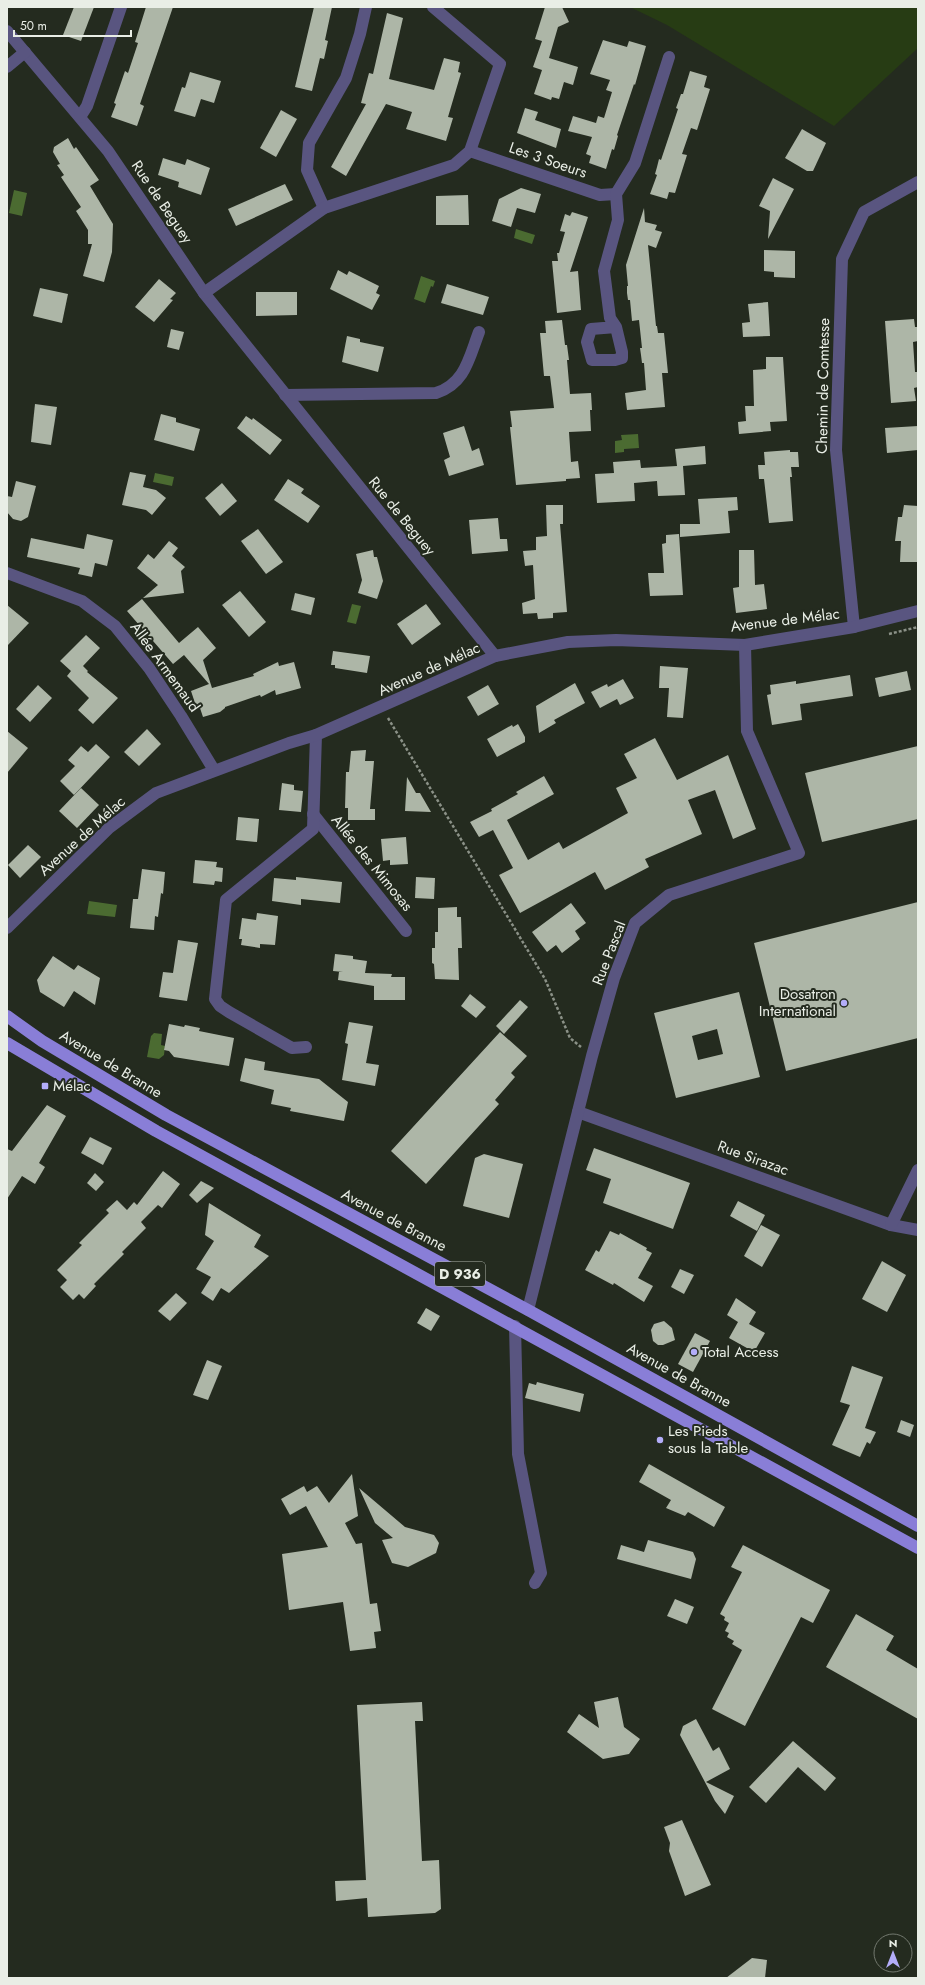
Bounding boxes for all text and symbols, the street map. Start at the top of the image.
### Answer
scale bar [14,12,131,38]
text: 50 m [20,17,47,35]
street label: Les 3 Soeurs [506,136,590,184]
street label: Rue de Beguey [126,156,198,248]
street label: Chemin de Comtesse [811,318,835,454]
street label: Rue de Beguey [363,472,441,560]
street label: Avenue de Mélac [729,602,841,638]
street label: Allée Armemaud [125,617,205,717]
street label: Avenue de Mélac [374,637,484,701]
street label: Avenue de Mélac [34,791,130,881]
street label: Allée des Mimosas [326,810,418,916]
street label: Rue Pascal [587,918,631,988]
place label: Dosatron International [759,983,836,1022]
marker: Dosatron International [839,998,849,1008]
street label: Avenue de Branne [56,1025,167,1103]
place label: Mélac [53,1075,91,1097]
marker: Mélac [40,1081,50,1091]
street label: Rue Sirazac [714,1135,792,1181]
street label: Avenue de Branne [338,1183,451,1257]
road number: D 936 [435,1262,485,1286]
street label: Avenue de Branne [623,1337,735,1413]
place label: Total Access [702,1341,779,1363]
marker: Total Access [689,1347,699,1357]
place label: Les Pieds sous la Table [668,1420,749,1459]
marker: Les Pieds sous la Table [655,1435,665,1445]
north arrow [873,1933,913,1973]
text: N [889,1935,897,1951]

